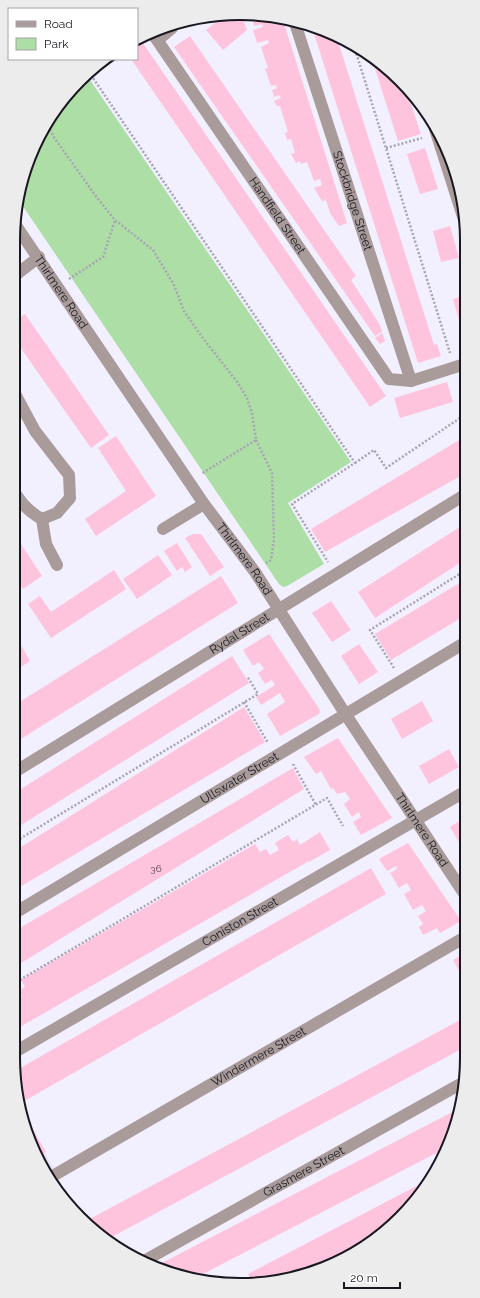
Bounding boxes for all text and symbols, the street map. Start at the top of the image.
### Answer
legend [8,8,138,60]
text: Road [44,17,73,31]
text: Park [44,37,69,51]
street label: Stockbridge Street [330,149,375,252]
street label: Handfield Street [246,174,308,257]
street label: Thirlmere Road [31,253,91,331]
street label: Thirlmere Road [214,520,275,598]
street label: Rydal Street [207,610,272,657]
street label: Ullswater Street [198,749,281,807]
street label: Thirlmere Road [393,790,451,869]
house number: 36 [150,863,162,874]
street label: Coniston Street [199,894,280,949]
street label: Windermere Street [209,1024,308,1089]
street label: Grasmere Street [261,1143,347,1200]
scale bar [344,1264,400,1290]
text: 20 m [350,1271,378,1285]

